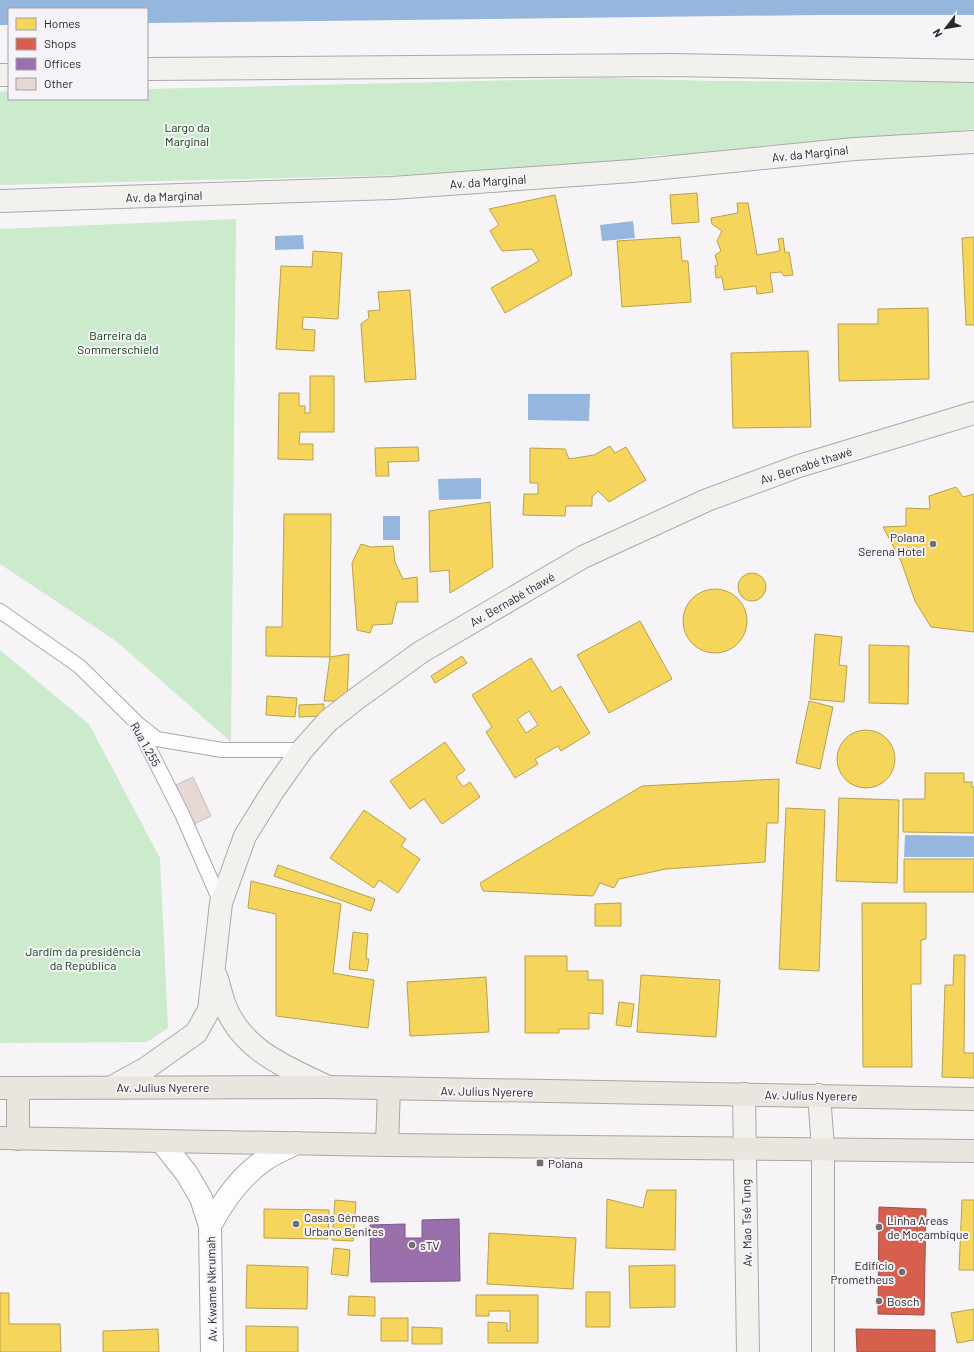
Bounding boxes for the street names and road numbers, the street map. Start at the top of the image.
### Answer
street label: Av. da Marginal [771,142,849,164]
street label: Av. da Marginal [449,171,527,191]
street label: Av. da Marginal [125,188,203,204]
street label: Av. Bernabé thawé [758,444,854,486]
street label: Av. Bernabé thawé [467,569,557,629]
street label: Rua 1.255 [128,719,164,769]
street label: Av. Julius Nyerere [117,1080,209,1094]
street label: Av. Julius Nyerere [440,1083,534,1099]
street label: Av. Julius Nyerere [764,1087,858,1103]
street label: Av. Mao Tsé Tung [738,1179,754,1267]
street label: Av. Kwame Nkrumah [203,1236,219,1342]

